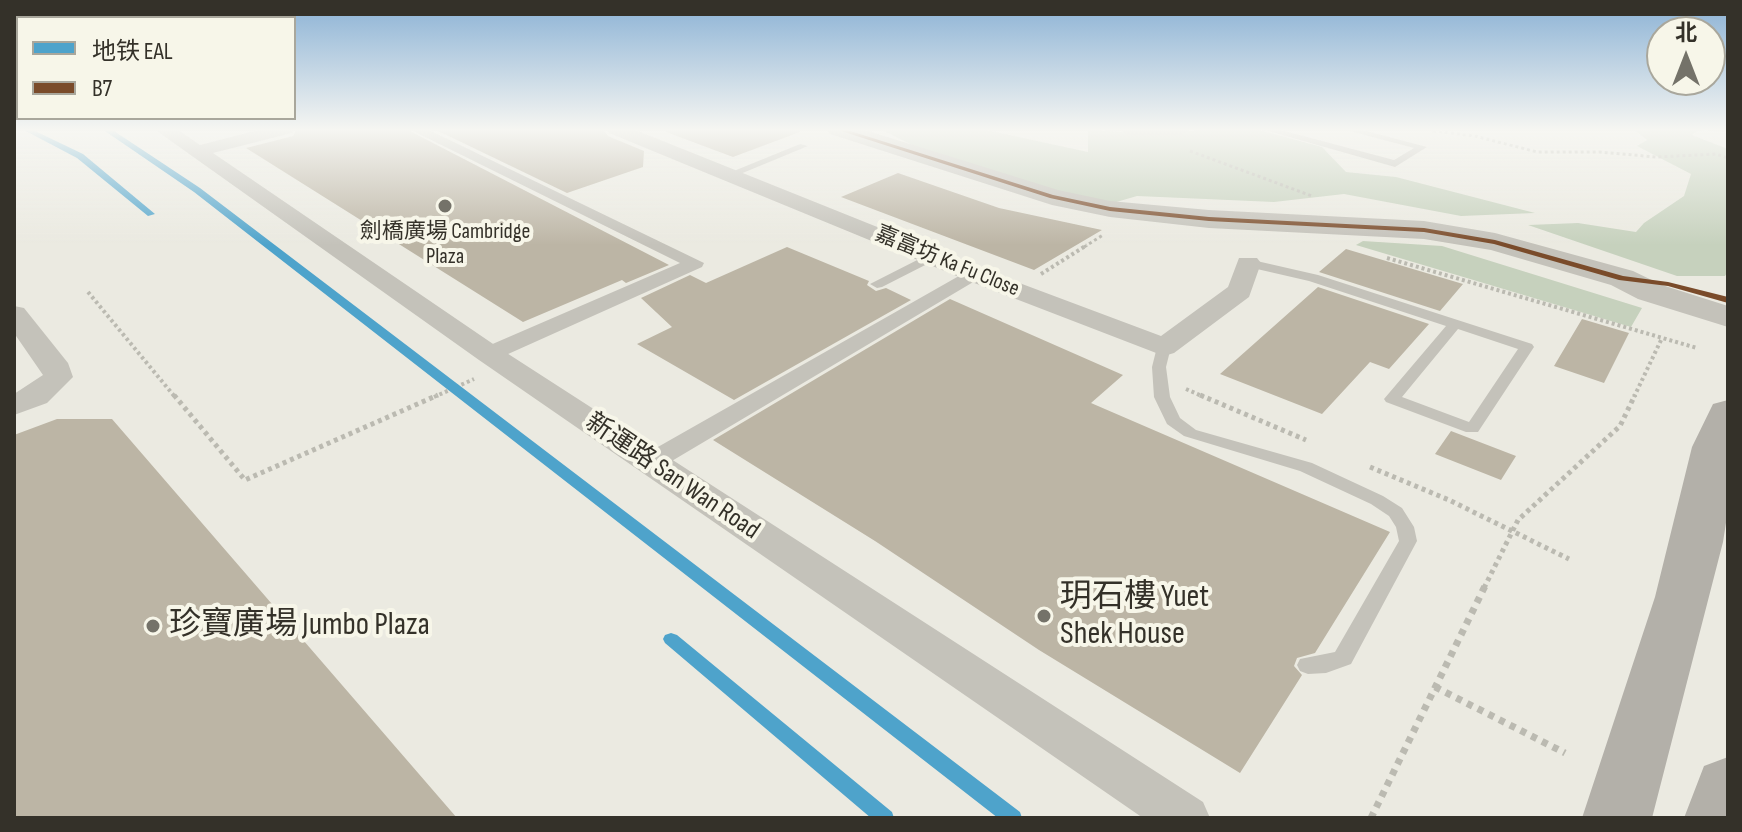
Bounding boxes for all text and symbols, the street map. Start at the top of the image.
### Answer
legend [16,16,296,120]
north arrow [1646,16,1726,96]
text: 北 [1675,20,1697,47]
text: 地铁 EAL [92,37,173,66]
text: B7 [92,74,112,103]
marker: 劍橋廣場 Cambridge Plaza [436,197,454,215]
place label: 劍橋廣場 Cambridge Plaza [360,219,530,270]
street label: 嘉富坊 Ka Fu Close [871,221,1023,303]
street label: 新運路 San Wan Road [579,407,765,547]
place label: 玥石樓 Yuet Shek House [1060,579,1209,654]
place label: 珍寶廣場 Jumbo Plaza [169,607,430,645]
marker: 玥石樓 Yuet Shek House [1035,607,1053,625]
marker: 珍寶廣場 Jumbo Plaza [144,617,162,635]

